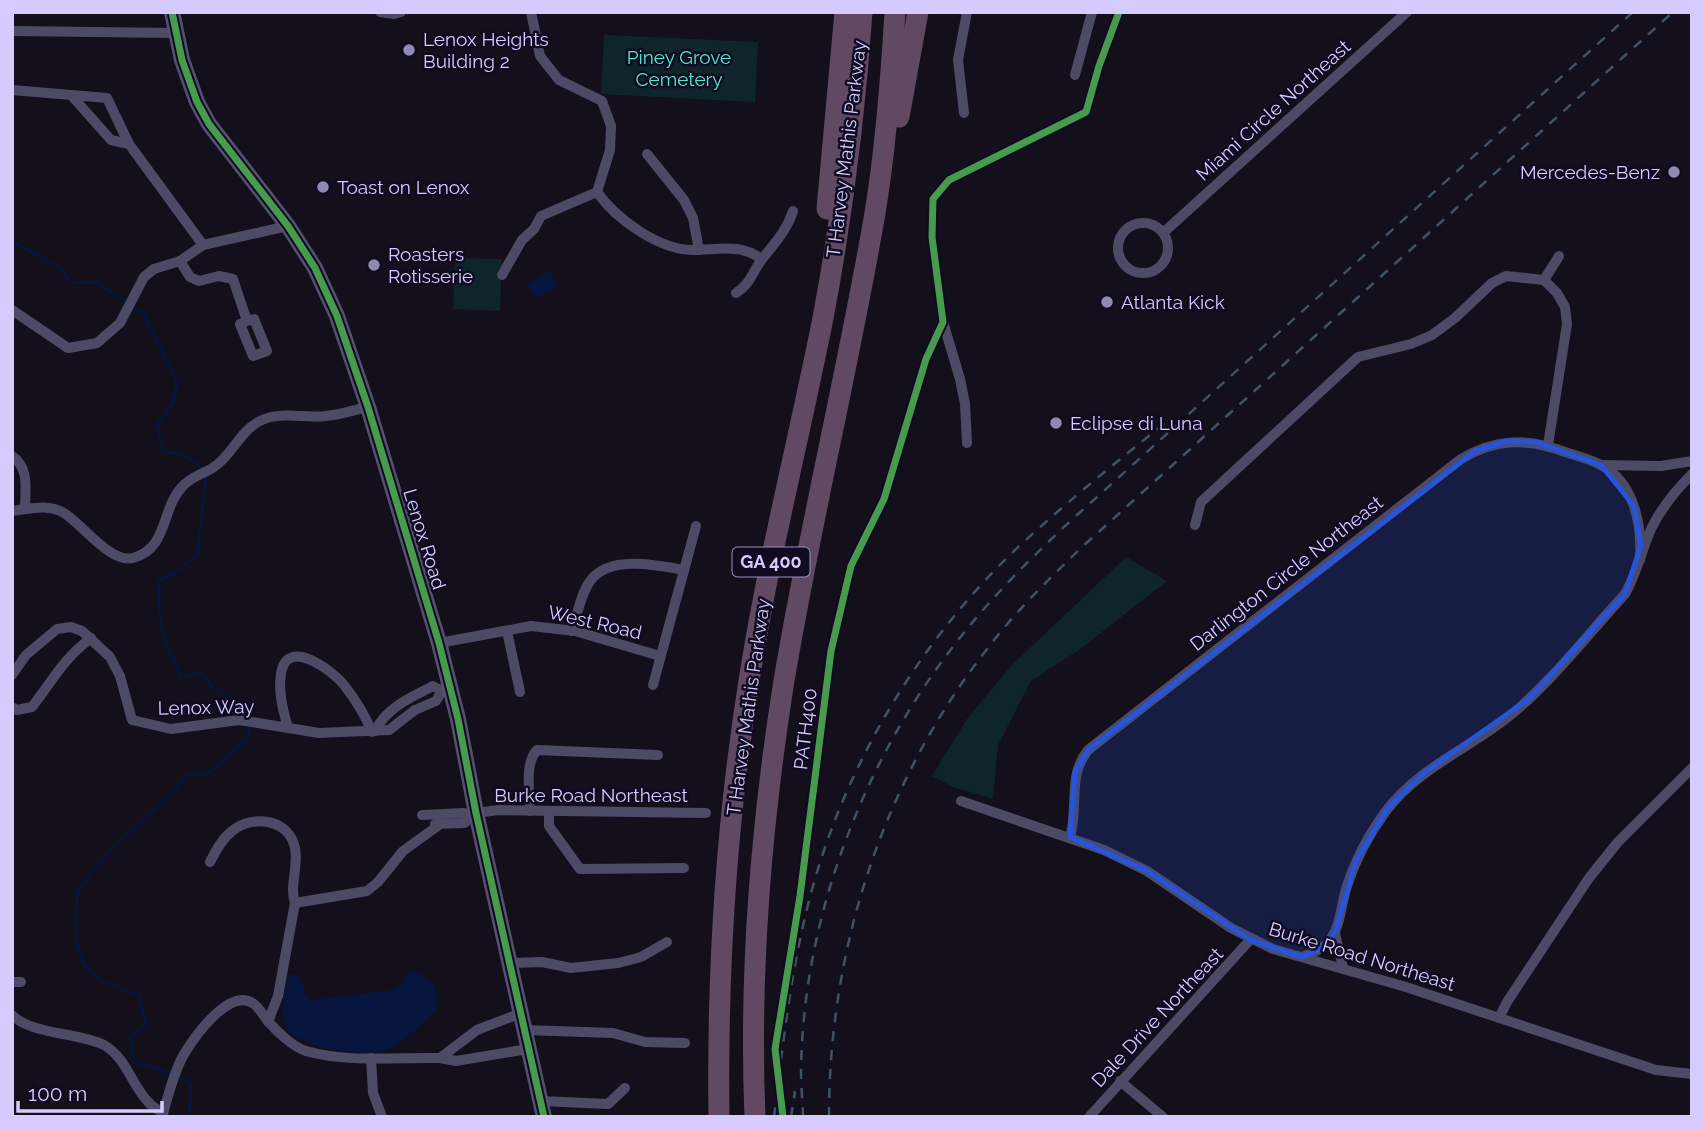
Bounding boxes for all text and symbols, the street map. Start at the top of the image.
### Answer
place label: Lenox Heights Building 2 [423,28,549,72]
street label: Miami Circle Northeast [1191,35,1355,185]
street label: T Harvey Mathis Parkway [822,39,870,259]
marker: Lenox Heights Building 2 [401,42,417,58]
park label: Piney Grove Cemetery [627,46,731,90]
place label: Mercedes-Benz [1520,161,1660,183]
marker: Mercedes-Benz [1666,164,1682,180]
place label: Toast on Lenox [337,176,470,198]
marker: Toast on Lenox [315,179,331,195]
place label: Roasters Rotisserie [388,243,473,287]
marker: Roasters Rotisserie [366,257,382,273]
place label: Atlanta Kick [1121,291,1225,313]
marker: Atlanta Kick [1099,294,1115,310]
place label: Eclipse di Luna [1070,412,1203,434]
marker: Eclipse di Luna [1048,415,1064,431]
street label: Lenox Road [399,486,451,592]
street label: Darlington Circle Northeast [1185,491,1387,655]
road number: GA 400 [732,548,810,576]
street label: T Harvey Mathis Parkway [722,597,774,817]
street label: West Road [546,601,644,643]
street label: PATH400 [789,687,821,771]
street label: Lenox Way [157,695,255,719]
street label: Burke Road Northeast [494,784,688,806]
street label: Burke Road Northeast [1266,917,1458,995]
street label: Dale Drive Northeast [1087,942,1228,1091]
scale bar [18,1070,161,1114]
text: 100 m [28,1081,87,1106]

